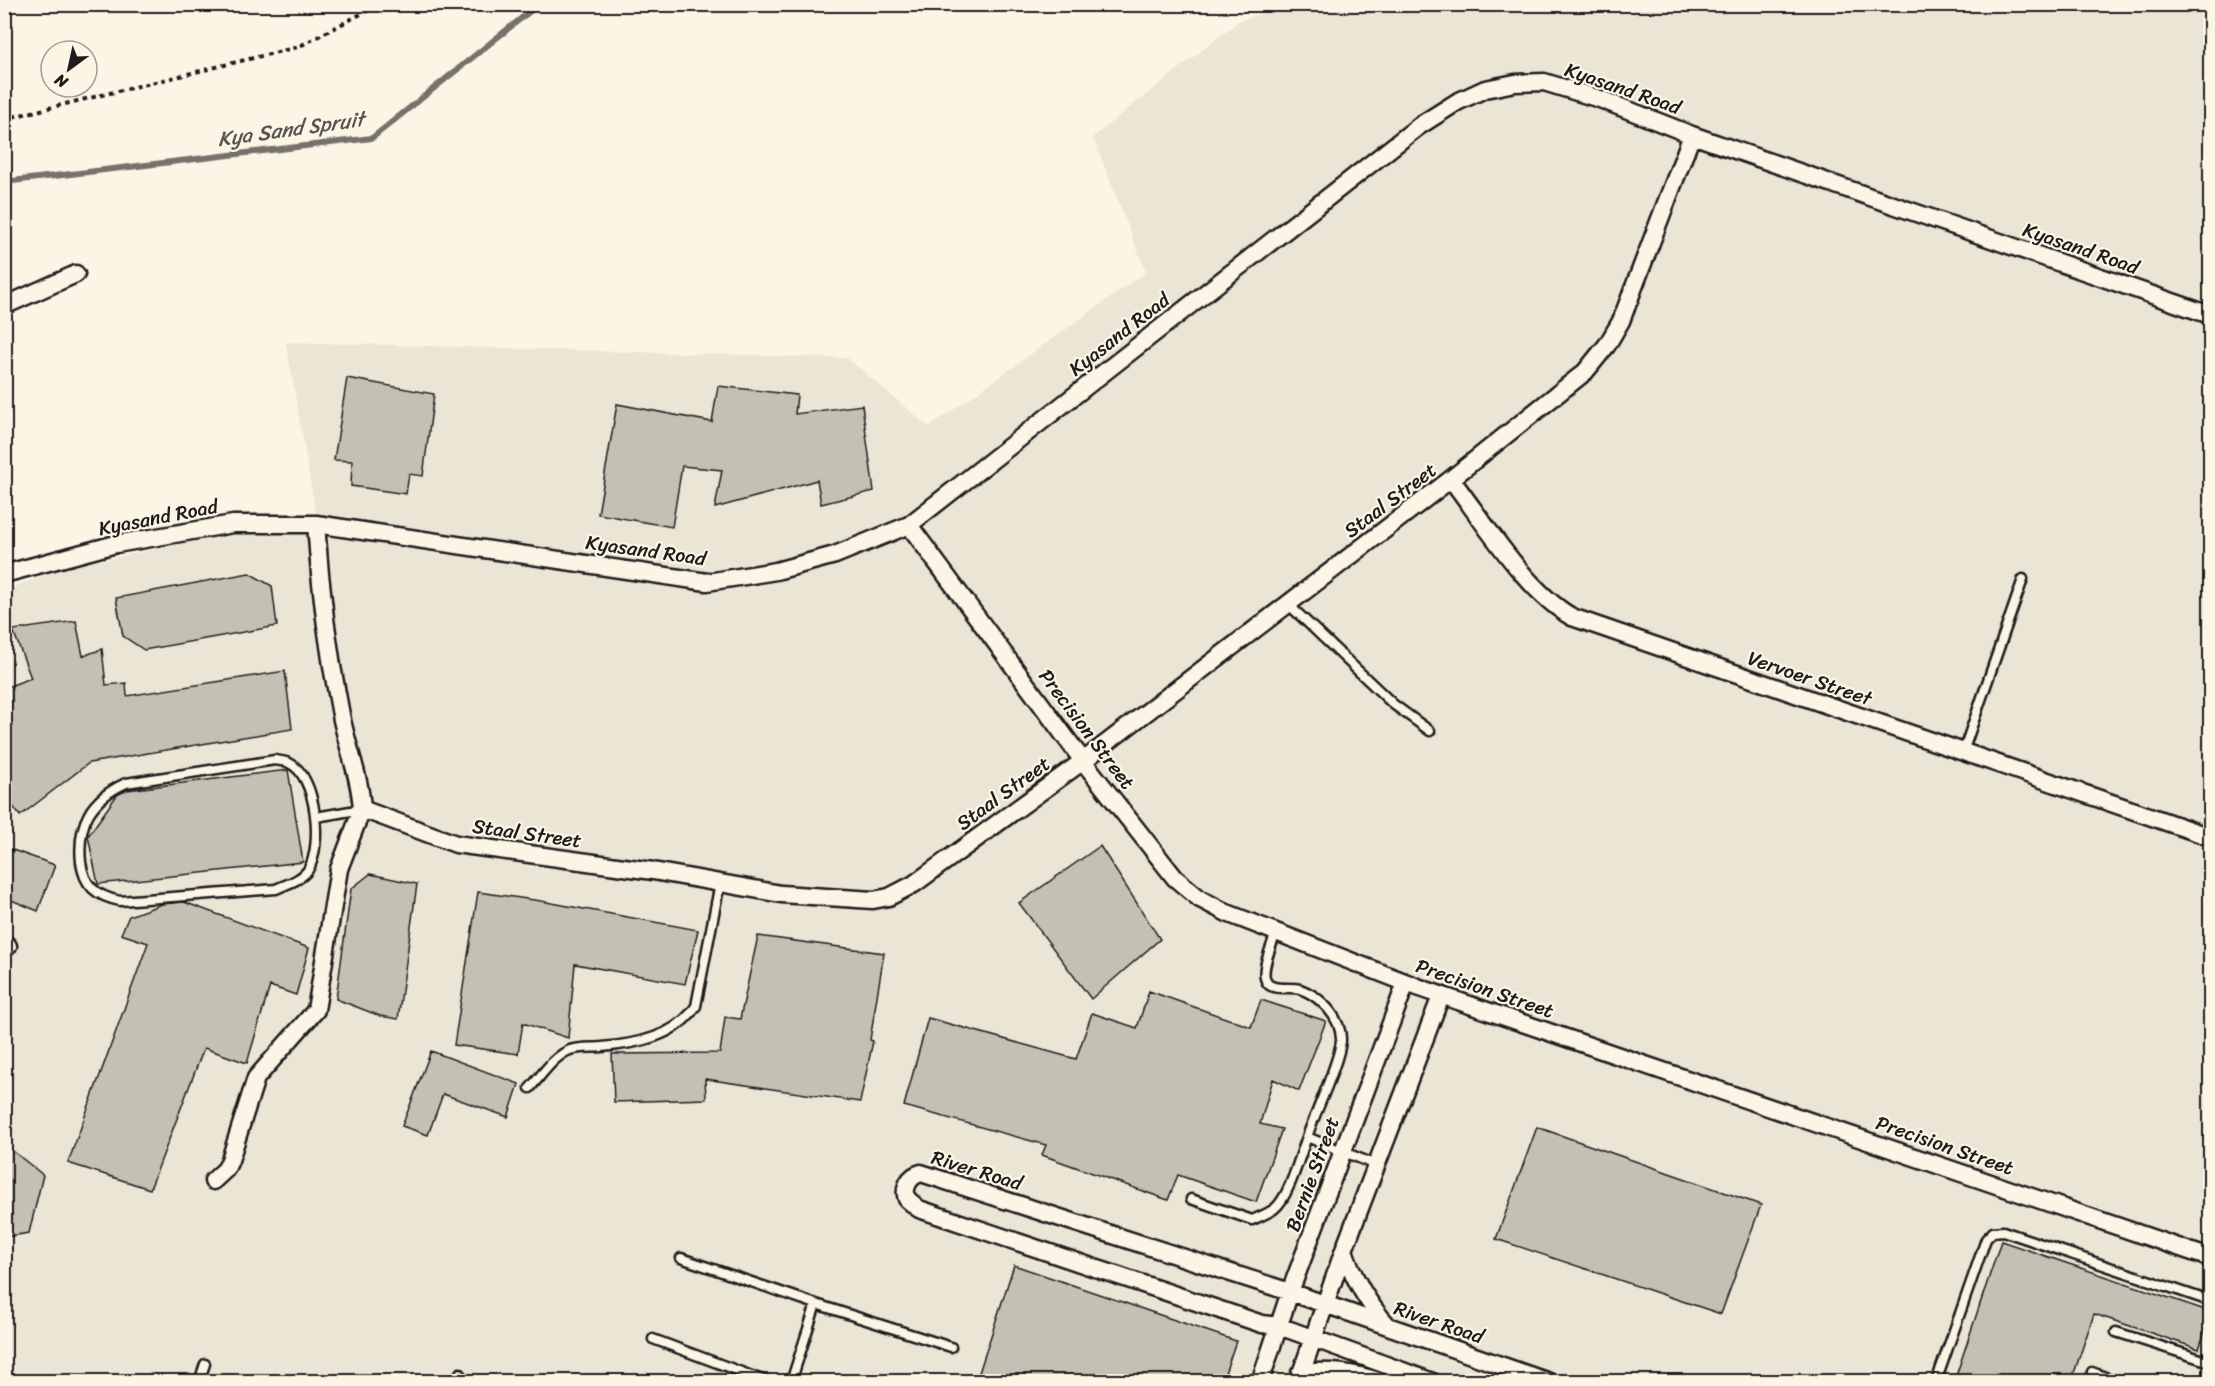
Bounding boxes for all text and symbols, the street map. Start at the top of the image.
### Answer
north arrow [39,39,99,99]
street label: Kyasand Road [1560,52,1687,125]
text: N [48,65,74,97]
water label: Kya Sand Spruit [215,99,370,158]
street label: Kyasand Road [2018,212,2145,285]
street label: Kyasand Road [1061,282,1179,385]
street label: Staal Street [1336,453,1445,547]
street label: Kyasand Road [95,488,222,546]
street label: Kyasand Road [584,525,710,576]
street label: Vervoer Street [1743,641,1878,716]
street label: Precision Street [1029,661,1144,798]
street label: Staal Street [949,747,1058,840]
street label: Staal Street [470,809,584,858]
street label: Precision Street [1411,948,1559,1029]
street label: Precision Street [1871,1105,2019,1186]
street label: Bernie Street [1275,1111,1350,1237]
street label: River Road [927,1140,1028,1201]
street label: River Road [1389,1291,1490,1355]

